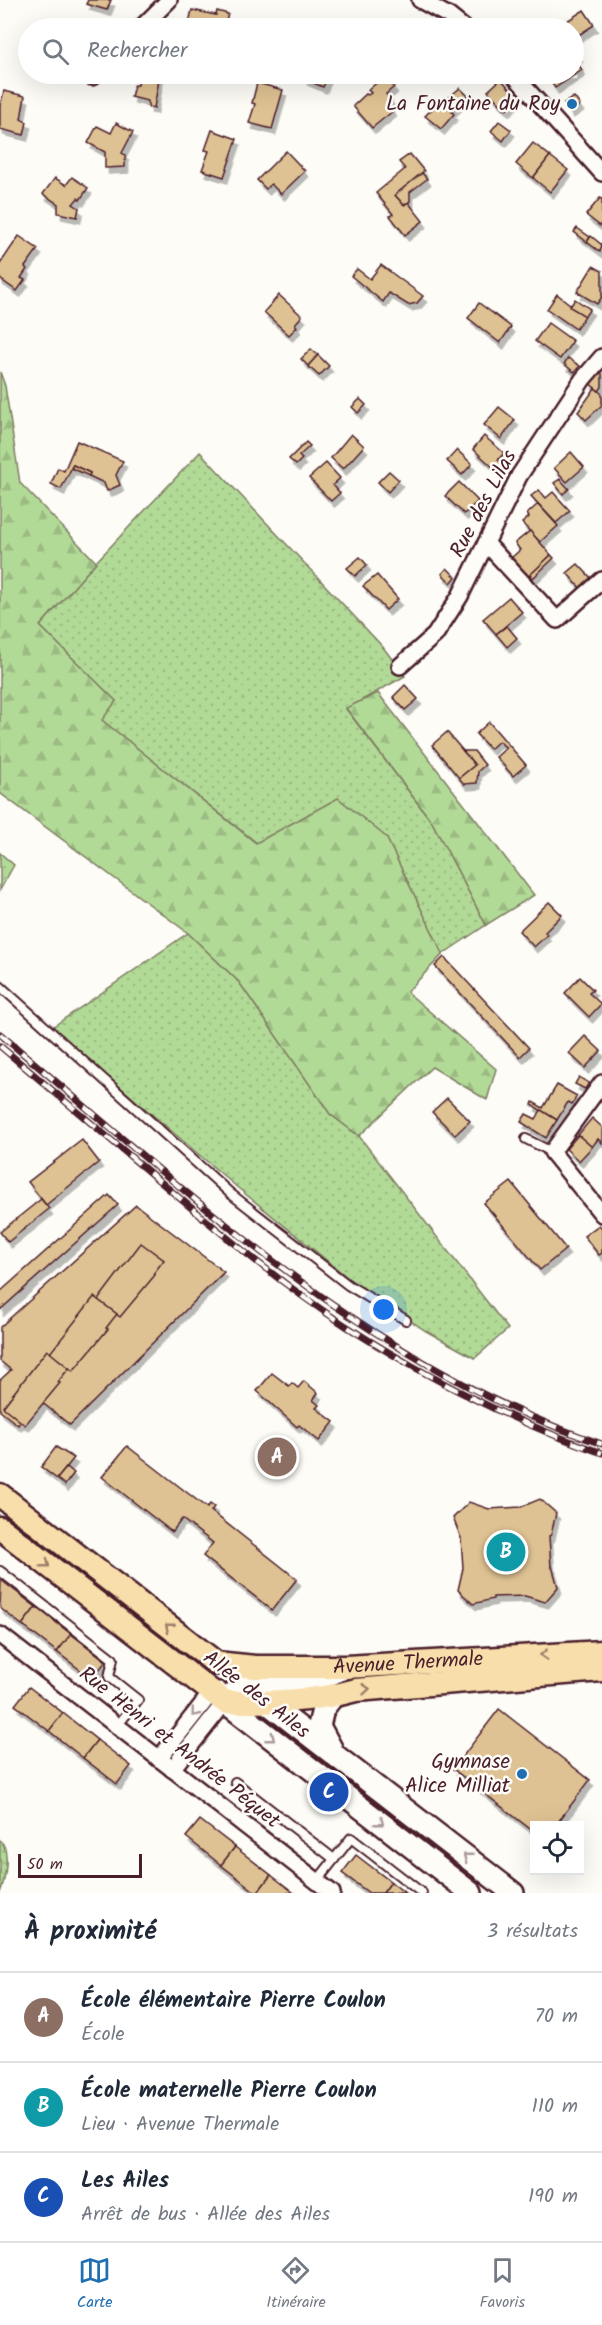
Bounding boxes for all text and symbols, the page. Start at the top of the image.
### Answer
search box [18,18,584,84]
text: Rechercher [87,34,187,69]
icon: search [39,35,72,68]
place label: La Fontaine du Roy [386,88,560,121]
marker: La Fontaine du Roy [565,97,579,111]
street label: Rue des Lilas [442,444,526,564]
your location [369,1295,398,1324]
pin: A [258,1434,296,1480]
pin: B [486,1530,526,1574]
one-way arrow [40,1556,51,1567]
one-way arrow [165,1624,176,1635]
street label: Allée des Ailes [195,1642,317,1748]
street label: Avenue Thermale [333,1642,485,1684]
one-way arrow [539,1649,548,1662]
street label: Rue Henri et Andrée Péquet [71,1659,288,1838]
one-way arrow [362,1683,371,1696]
one-way arrow [192,1706,203,1717]
one-way arrow [264,1731,275,1742]
place label: Gymnase Alice Milliat [405,1746,511,1803]
marker: Gymnase Alice Milliat [515,1767,529,1781]
pin: C [310,1770,348,1814]
one-way arrow [373,1815,384,1826]
map controls [530,1821,584,1875]
button: locate [530,1821,584,1875]
scale bar [18,1851,142,1878]
text: 50 m [27,1852,63,1877]
one-way arrow [462,1854,473,1865]
text: À proximité [24,1911,156,1953]
text: 3 résultats [487,1916,578,1948]
text: École élémentaire Pierre Coulon [81,1984,386,2019]
text: A [37,2001,50,2033]
text: 70 m [535,2001,578,2033]
text: École [81,2019,125,2051]
text: École maternelle Pierre Coulon [81,2074,377,2109]
text: B [37,2091,50,2123]
text: 110 m [532,2091,578,2123]
text: Lieu · Avenue Thermale [81,2109,279,2141]
text: Les Ailes [81,2164,169,2199]
text: C [37,2181,50,2213]
text: 190 m [528,2181,578,2213]
text: Arrêt de bus · Allée des Ailes [81,2199,330,2231]
tab: Carte [77,2254,113,2315]
tab: Itinéraire [266,2254,326,2315]
tab: Favoris [479,2254,525,2315]

